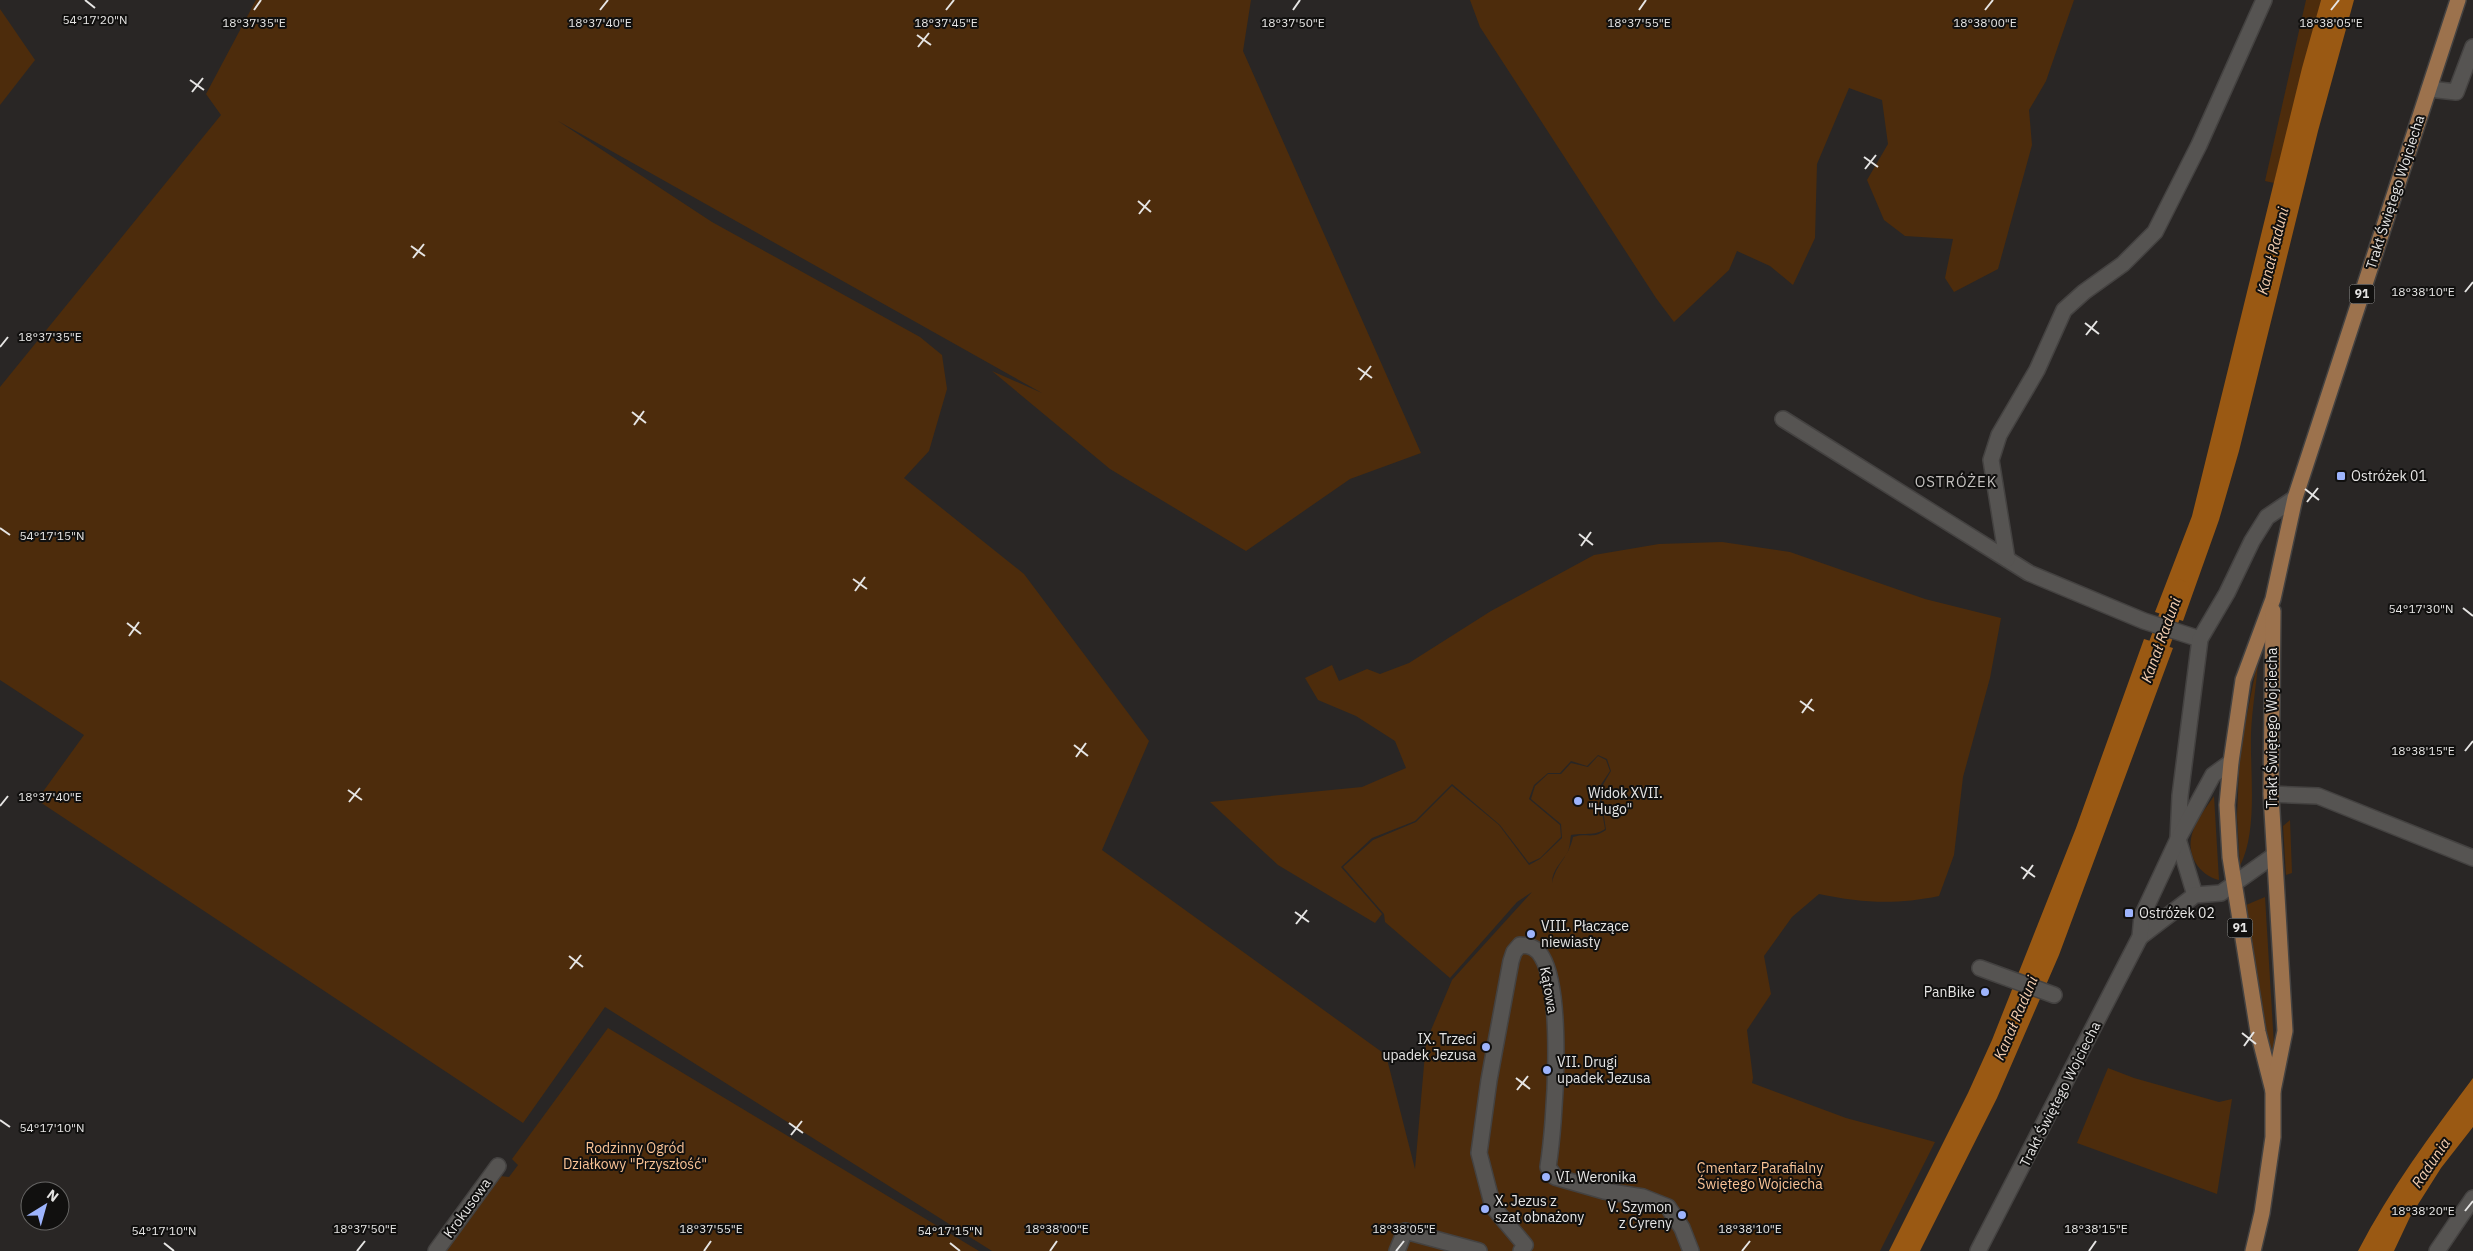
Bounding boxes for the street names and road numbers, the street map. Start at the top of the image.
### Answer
street label: Trakt Świętego Wojciecha [2361,112,2429,271]
road number: 91 [2350,284,2374,304]
street label: Trakt Świętego Wojciecha [2262,647,2281,808]
road number: 91 [2228,918,2252,938]
street label: Kątowa [1536,965,1562,1015]
street label: Trakt Świętego Wojciecha [2015,1017,2105,1170]
street label: Krokusowa [439,1174,495,1241]

